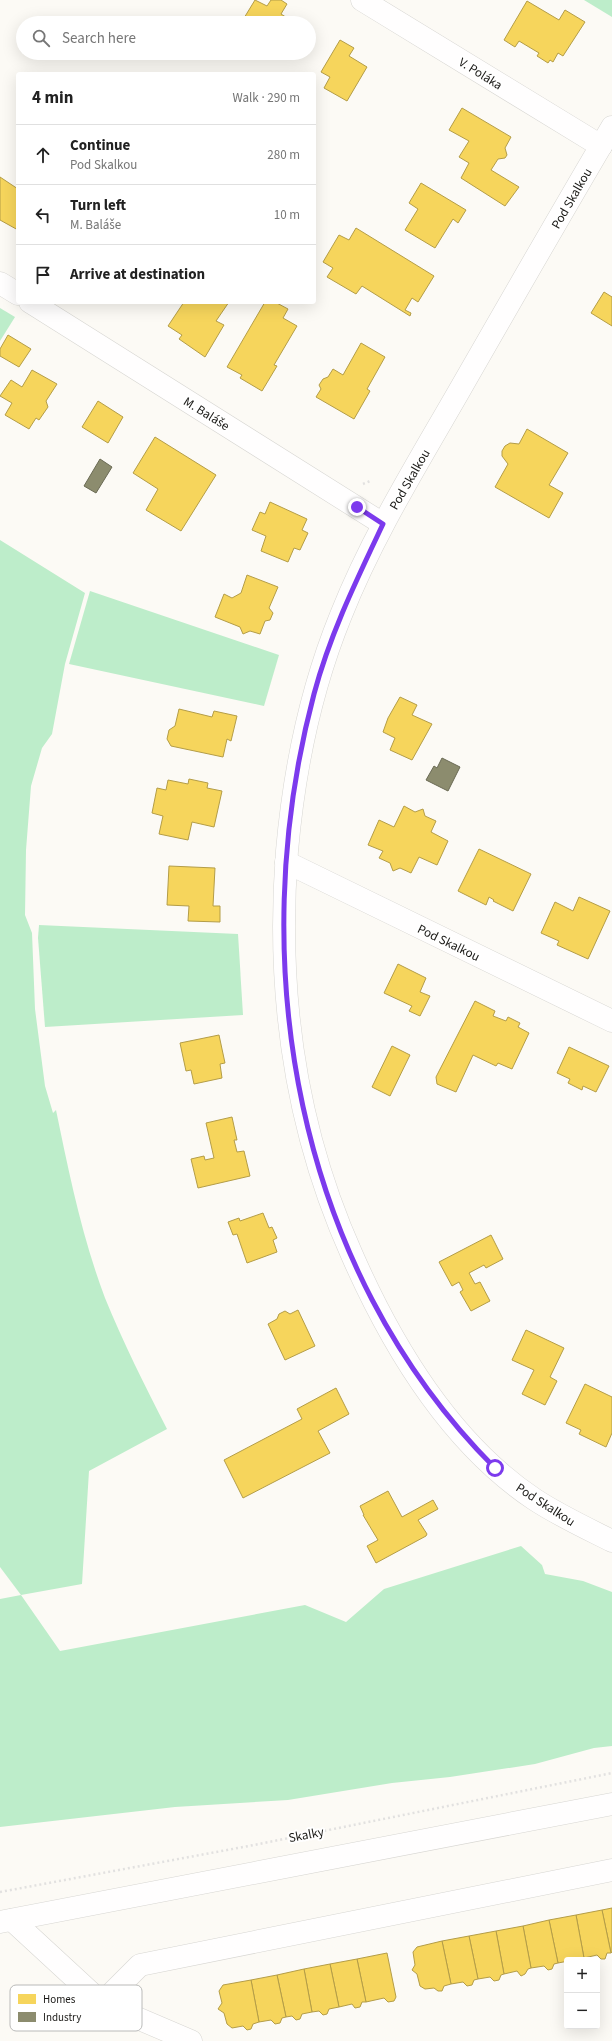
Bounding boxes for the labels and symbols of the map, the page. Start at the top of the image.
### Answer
street label: V. Poláka [455,53,506,94]
street label: Pod Skalkou [547,165,596,232]
street label: M. Baláše [180,393,233,435]
street label: Pod Skalkou [385,446,434,513]
route end [348,498,366,516]
street label: Pod Skalkou [414,920,483,966]
route start [486,1459,504,1477]
street label: Pod Skalkou [512,1479,579,1531]
street label: Skalky [287,1823,325,1847]
legend [10,1985,142,2031]
text: Homes [43,1992,76,2007]
text: Industry [43,2010,81,2025]

